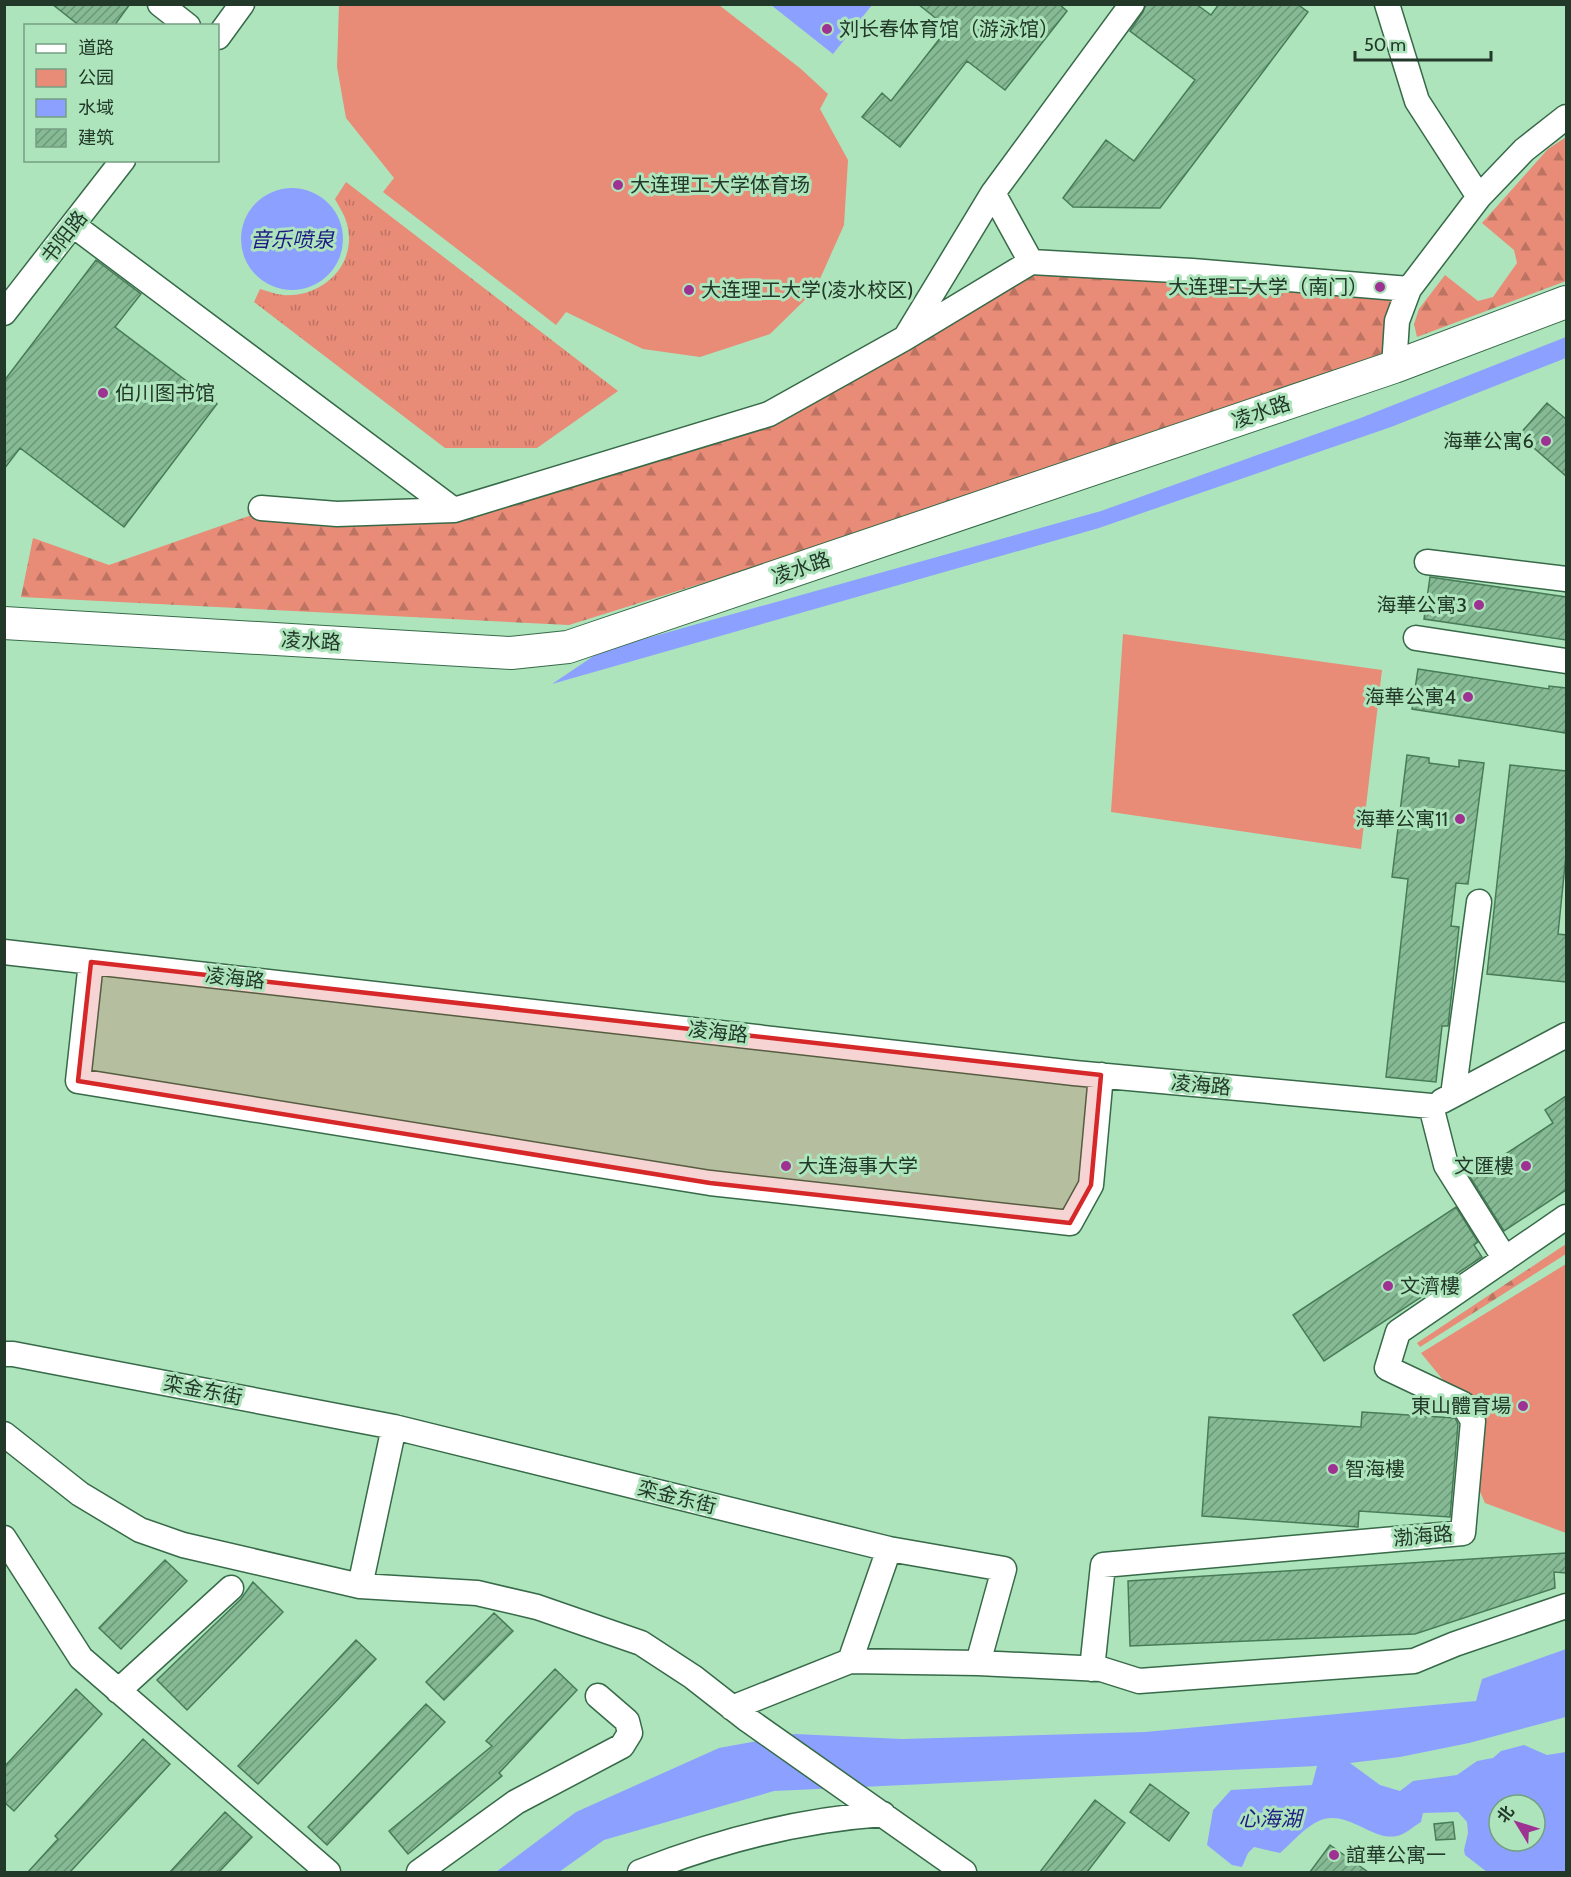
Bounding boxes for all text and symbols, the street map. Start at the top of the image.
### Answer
place label: 刘长春体育馆（游泳馆） [839,17,1059,41]
marker: 刘长春体育馆（游泳馆） [820,22,834,36]
legend [24,24,219,162]
scale bar [1355,24,1492,62]
text: 50 m [1364,34,1406,56]
text: 道路 [78,37,114,59]
text: 公园 [78,67,114,89]
text: 水域 [78,97,114,119]
text: 建筑 [78,127,114,149]
place label: 大连理工大学体育场 [630,173,810,197]
marker: 大连理工大学体育场 [611,178,625,192]
street label: 书阳路 [36,206,92,268]
water label: 音乐喷泉 [250,227,335,252]
place label: 大连理工大学（南门） [1168,275,1368,299]
place label: 大连理工大学(凌水校区) [701,278,914,302]
marker: 大连理工大学（南门） [1373,280,1387,294]
marker: 大连理工大学(凌水校区) [682,283,696,297]
place label: 伯川图书馆 [115,381,215,405]
marker: 伯川图书馆 [96,386,110,400]
street label: 凌水路 [1229,391,1293,433]
place label: 海華公寓6 [1443,429,1534,453]
marker: 海華公寓6 [1539,434,1553,448]
street label: 凌水路 [769,547,833,589]
place label: 海華公寓3 [1376,593,1467,617]
marker: 海華公寓3 [1472,598,1486,612]
street label: 凌水路 [280,627,342,655]
place label: 海華公寓4 [1364,685,1456,709]
marker: 海華公寓4 [1461,690,1475,704]
place label: 海華公寓11 [1355,807,1448,831]
marker: 海華公寓11 [1453,812,1467,826]
street label: 凌海路 [204,963,266,993]
street label: 凌海路 [687,1017,749,1047]
street label: 凌海路 [1170,1070,1232,1100]
place label: 大连海事大学 [798,1154,918,1178]
place label: 文匯樓 [1454,1154,1514,1178]
marker: 大连海事大学 [779,1159,793,1173]
marker: 文匯樓 [1519,1159,1533,1173]
place label: 文濟樓 [1400,1274,1460,1298]
marker: 文濟樓 [1381,1279,1395,1293]
street label: 栾金东街 [161,1371,245,1409]
place label: 東山體育場 [1411,1394,1511,1418]
marker: 東山體育場 [1516,1399,1530,1413]
place label: 智海樓 [1345,1457,1405,1481]
marker: 智海樓 [1326,1462,1340,1476]
street label: 栾金东街 [635,1476,719,1518]
street label: 渤海路 [1392,1521,1454,1551]
north arrow [1487,1793,1547,1853]
text: 北 [1493,1802,1518,1826]
water label: 心海湖 [1239,1806,1304,1831]
place label: 誼華公寓一 [1346,1843,1446,1867]
marker: 誼華公寓一 [1327,1848,1341,1862]

